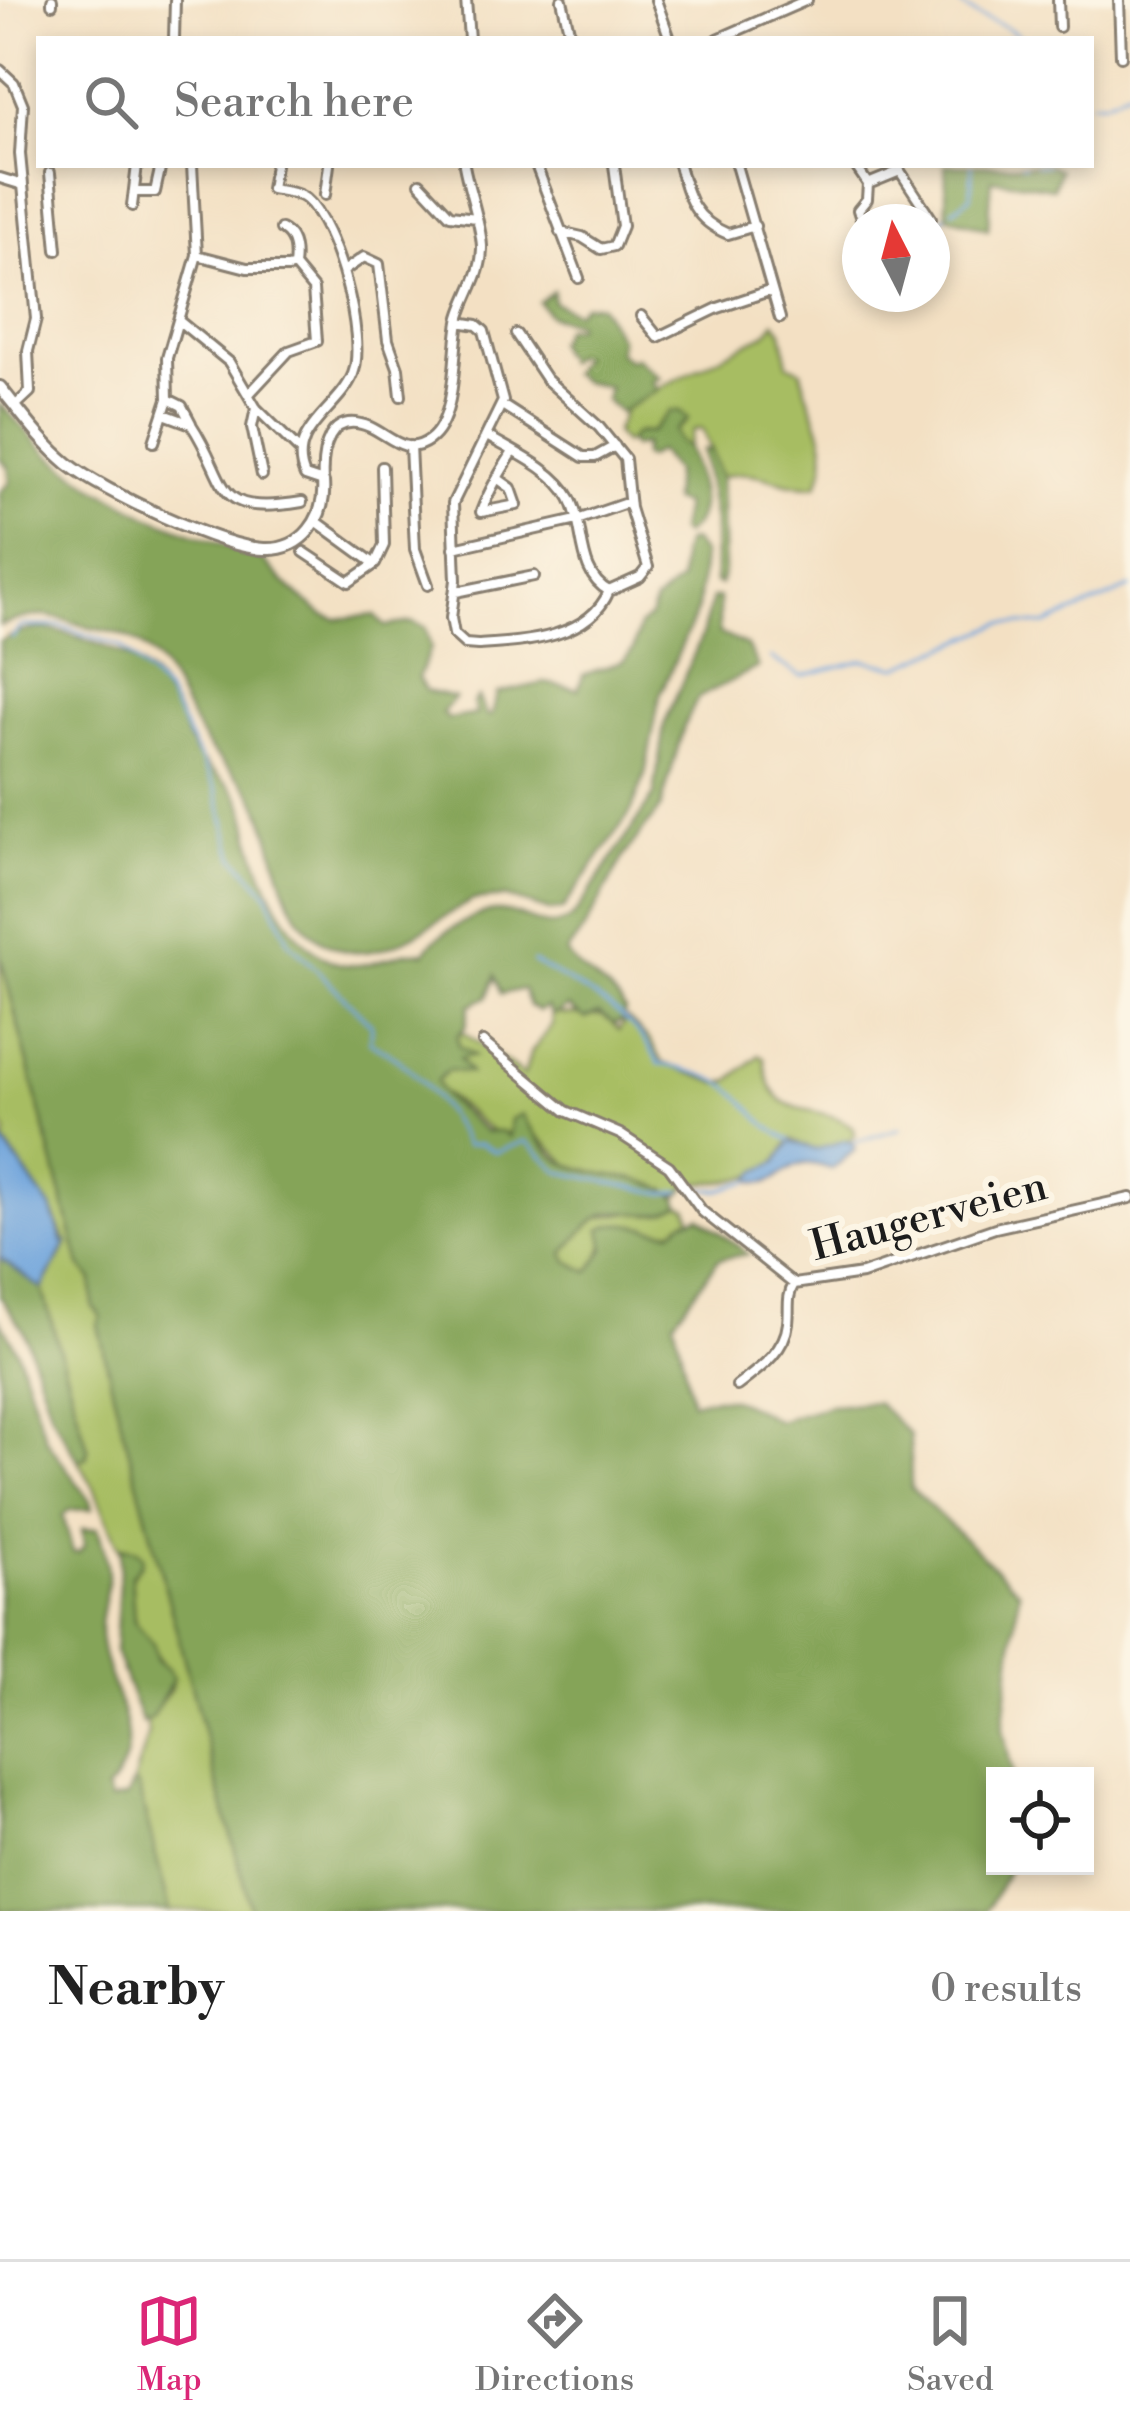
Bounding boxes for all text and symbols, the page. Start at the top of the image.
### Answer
search box [36,36,1094,168]
icon: search [78,69,144,135]
text: Search here [174,74,414,131]
north arrow [842,204,950,312]
street label: Haugerveien [805,1160,1053,1275]
map controls [986,1767,1094,1875]
button: locate [986,1767,1094,1875]
text: Nearby [48,1957,224,2021]
text: 0 results [930,1965,1082,2014]
tab: Map [136,2288,202,2401]
tab: Directions [475,2288,634,2401]
tab: Saved [907,2288,994,2401]

